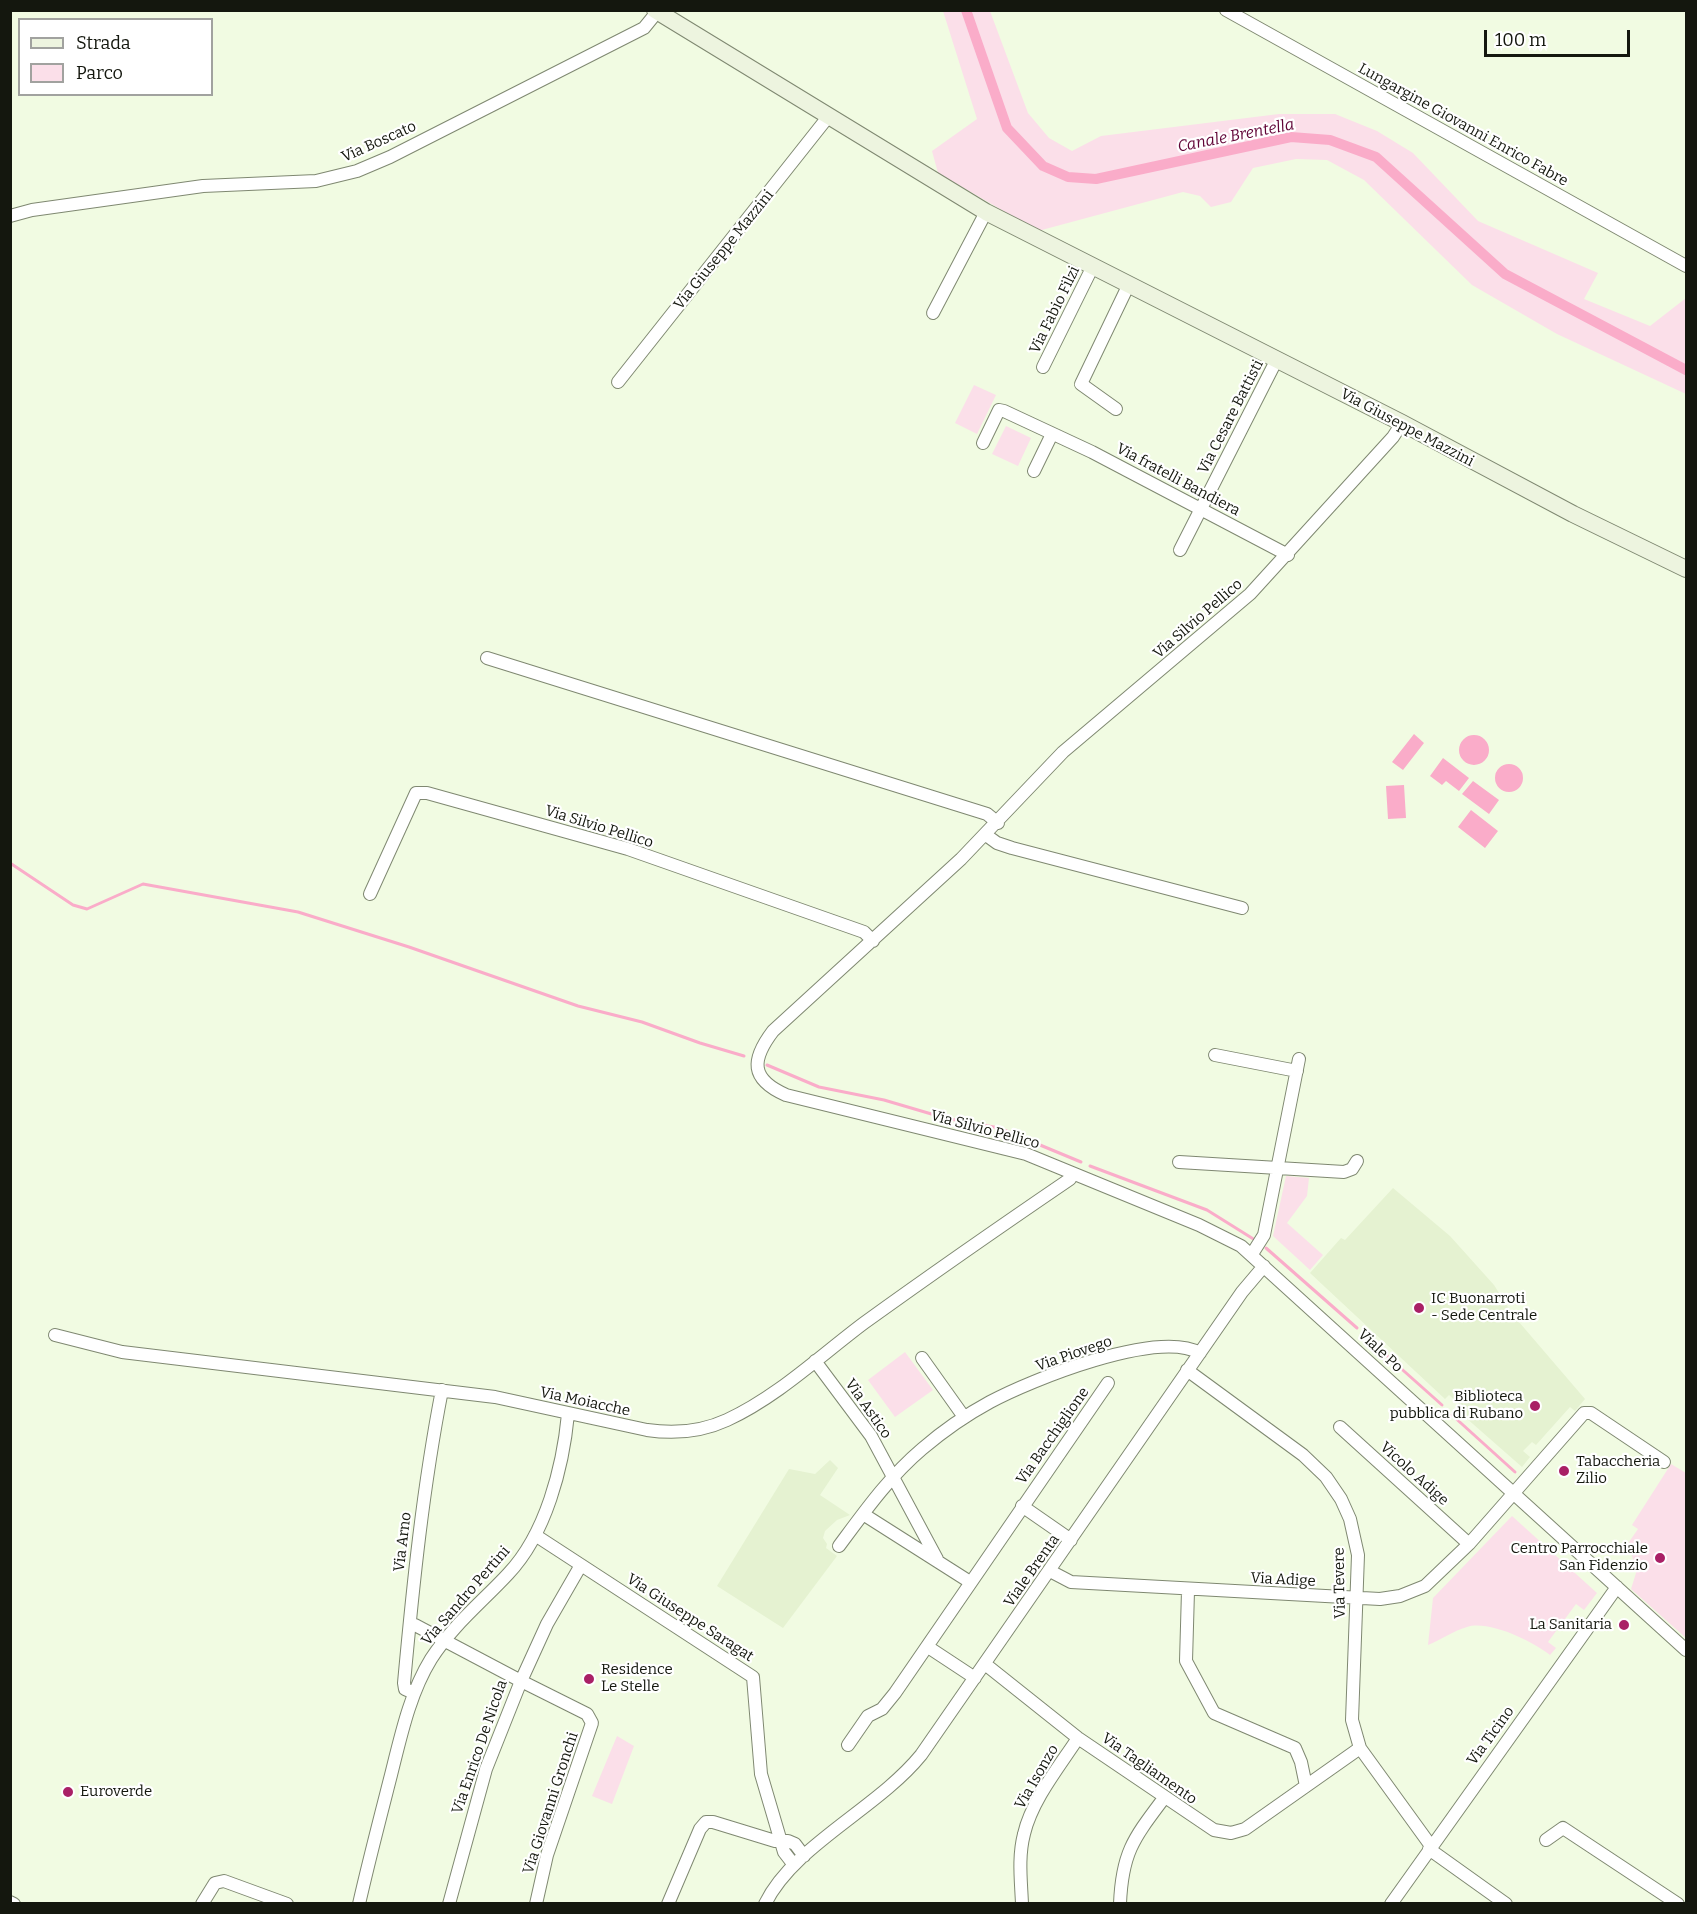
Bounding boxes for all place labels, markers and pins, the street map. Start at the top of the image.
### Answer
place label: IC Buonarroti - Sede Centrale [1431,1290,1537,1325]
marker: IC Buonarroti - Sede Centrale [1412,1301,1426,1315]
place label: Biblioteca pubblica di Rubano [1390,1388,1523,1423]
marker: Biblioteca pubblica di Rubano [1528,1399,1542,1413]
place label: Tabaccheria Zilio [1576,1453,1660,1488]
marker: Tabaccheria Zilio [1557,1464,1571,1478]
place label: Centro Parrocchiale San Fidenzio [1510,1540,1648,1575]
marker: Centro Parrocchiale San Fidenzio [1653,1551,1667,1565]
place label: La Sanitaria [1529,1616,1612,1634]
marker: La Sanitaria [1617,1618,1631,1632]
place label: Residence Le Stelle [601,1661,673,1696]
marker: Residence Le Stelle [582,1672,596,1686]
place label: Euroverde [80,1783,152,1801]
marker: Euroverde [61,1785,75,1799]

